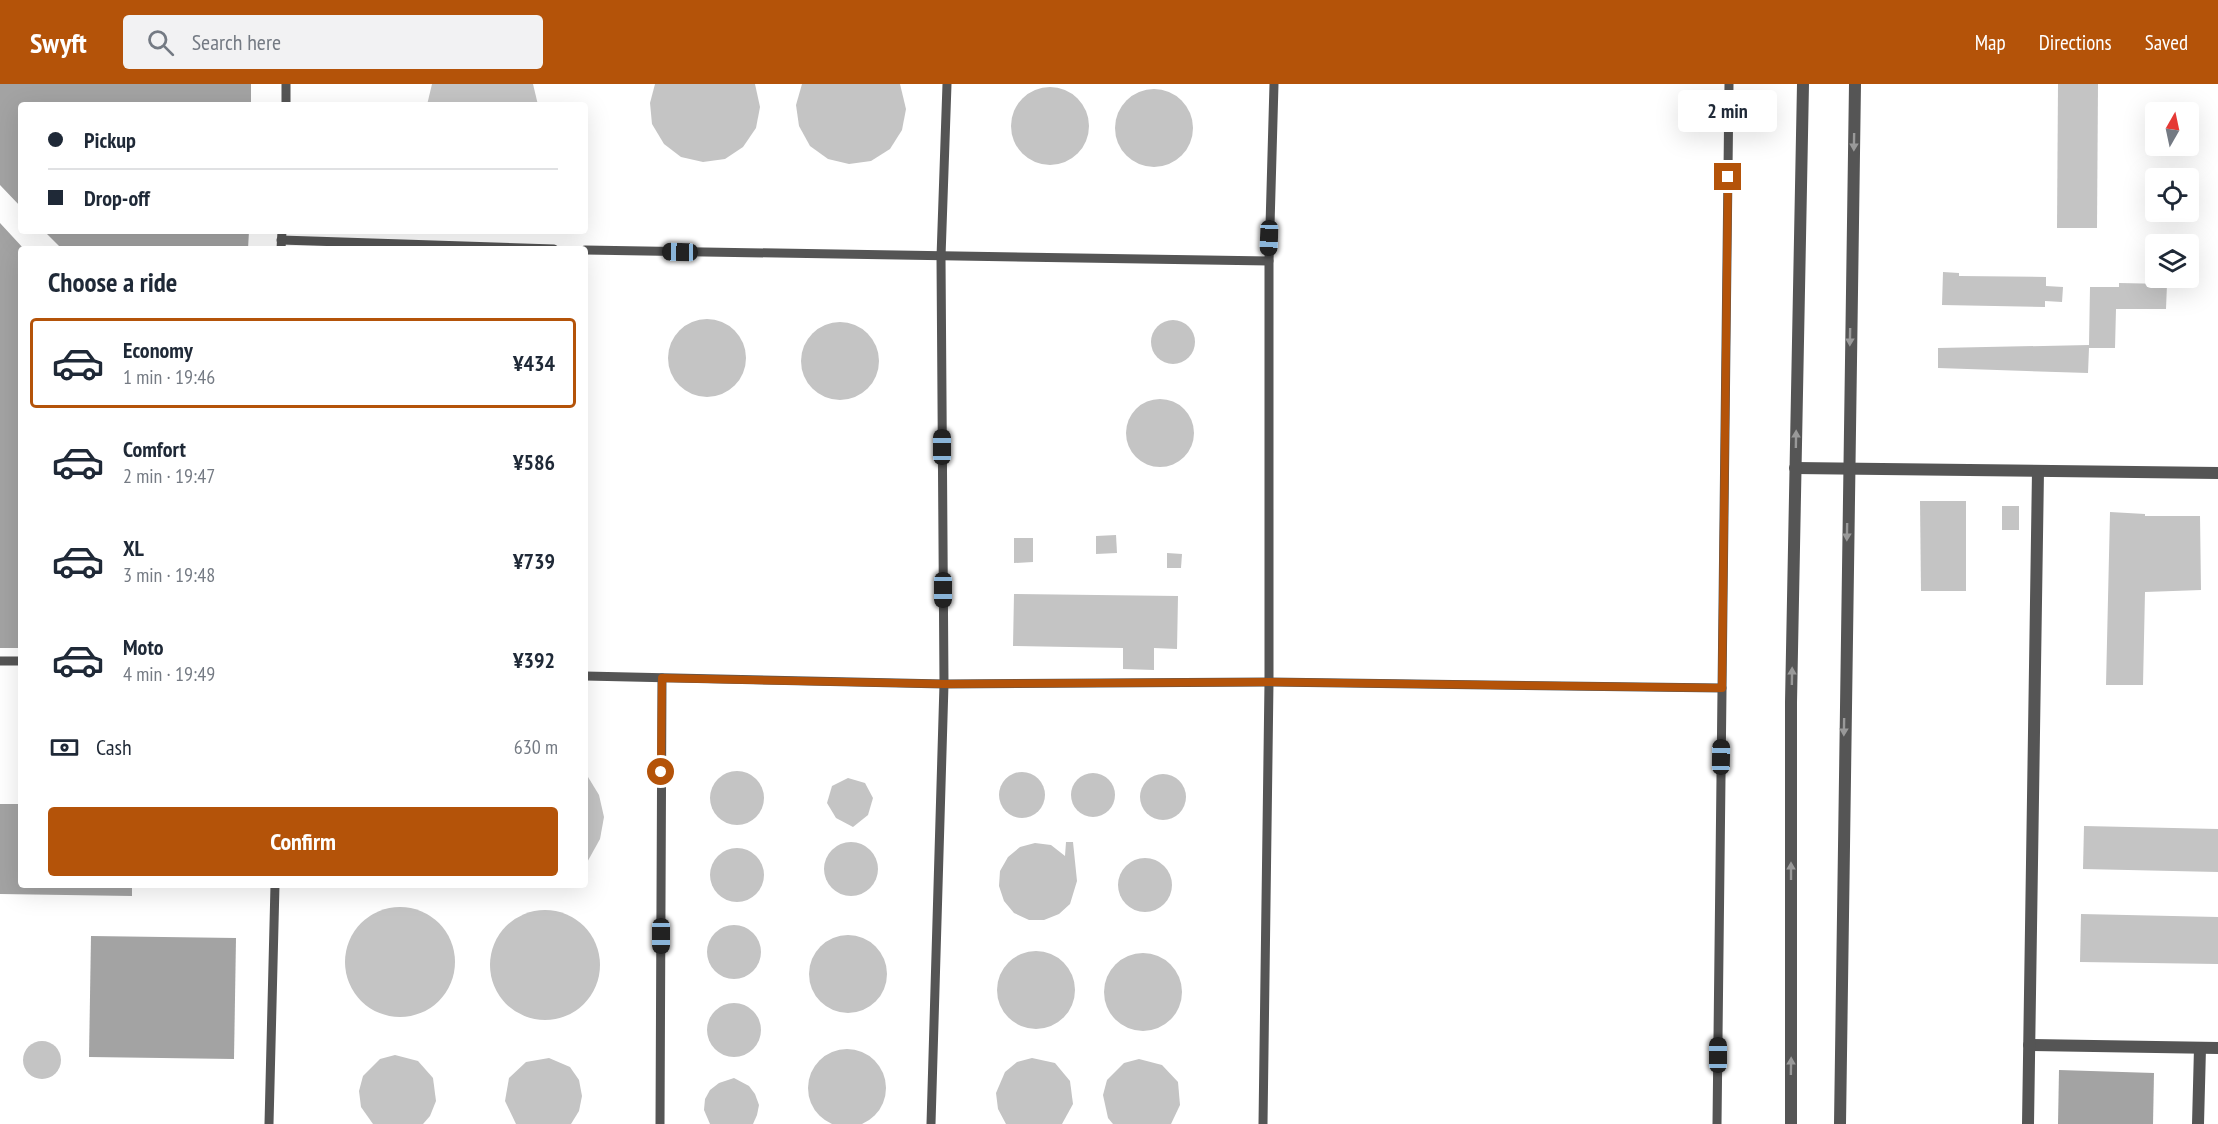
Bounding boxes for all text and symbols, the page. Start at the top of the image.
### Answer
search box [123,15,543,69]
text: Swyft [30,24,87,61]
icon: search [144,26,177,59]
text: Search here [192,28,281,56]
text: Map [1975,29,2006,56]
text: Directions [2039,29,2112,56]
text: Saved [2145,29,2188,56]
callout: 2 min [1678,90,1778,132]
text: 2 min [1707,98,1748,124]
north arrow [2145,102,2199,156]
map controls [2145,102,2199,288]
text: Pickup [84,126,136,154]
one-way arrow [1849,133,1858,152]
route end [1714,163,1741,190]
button: locate [2145,168,2199,222]
text: Drop-off [84,184,150,212]
car [1259,220,1279,256]
button: layers [2145,234,2199,288]
car [662,243,698,261]
text: Choose a ride [48,265,177,299]
one-way arrow [1845,328,1855,347]
icon: car [51,336,105,390]
text: Economy [123,336,193,364]
text: ¥434 [513,349,555,377]
text: 1 min · 19:46 [123,364,215,390]
car [933,429,951,465]
one-way arrow [1791,429,1801,448]
icon: car [51,435,105,489]
text: Comfort [123,435,186,463]
text: ¥586 [513,448,555,476]
text: 2 min · 19:47 [123,463,215,489]
one-way arrow [1842,523,1852,542]
icon: car [51,534,105,588]
text: XL [123,534,144,562]
text: ¥739 [513,547,555,575]
text: 3 min · 19:48 [123,562,215,588]
car [934,572,952,608]
icon: car [51,633,105,687]
text: Moto [123,633,164,661]
text: ¥392 [513,646,555,674]
text: 4 min · 19:49 [123,661,215,687]
one-way arrow [1787,666,1796,685]
one-way arrow [1839,718,1849,737]
icon: cash [48,731,81,764]
text: Cash [96,733,132,761]
text: 630 m [514,734,558,760]
car [1712,739,1730,775]
route start [647,758,674,785]
button: Confirm [48,807,558,876]
one-way arrow [1786,861,1796,880]
car [652,918,670,954]
car [1709,1037,1727,1073]
one-way arrow [1786,1056,1796,1075]

